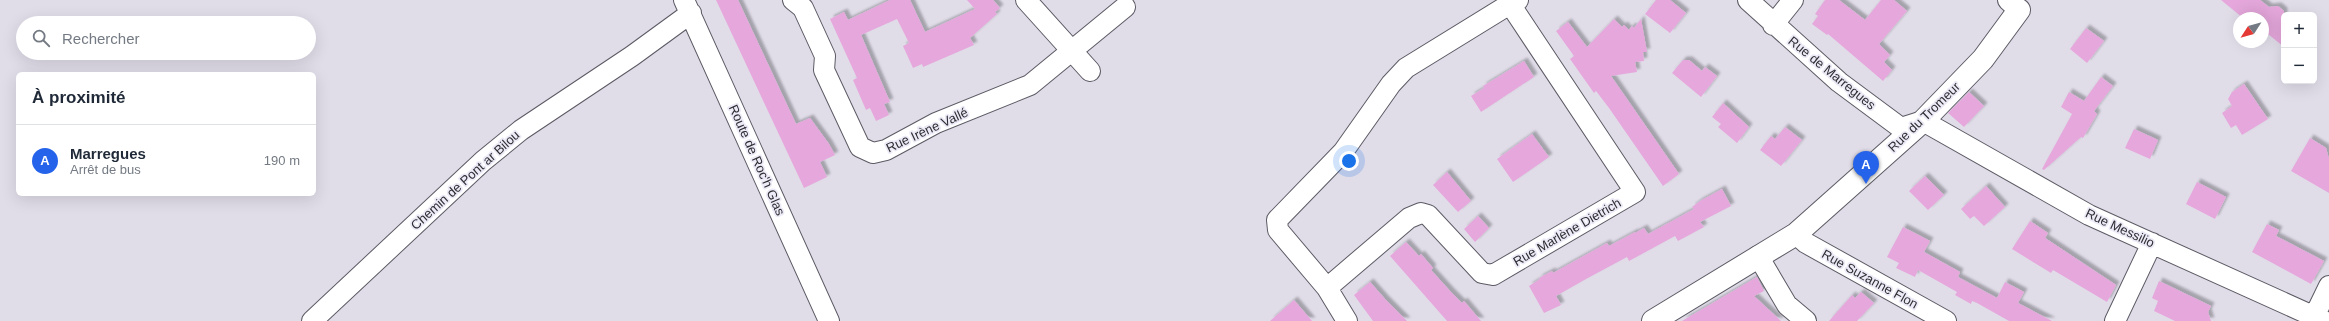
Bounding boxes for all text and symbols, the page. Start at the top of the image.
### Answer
north arrow [2233,12,2269,48]
map controls [2281,12,2317,84]
button: + [2281,12,2317,48]
search box [16,16,316,60]
icon: search [30,27,52,49]
text: Rechercher [62,30,140,47]
street label: Rue de Marregues [1785,33,1879,113]
button: − [2281,48,2317,84]
street label: Rue du Tromeur [1885,79,1963,155]
text: À proximité [32,88,126,107]
street label: Route de Roc'h Glas [726,102,788,218]
street label: Rue Irène Vallé [884,104,970,156]
street label: Chemin de Pont ar Bilou [408,127,522,233]
text: Marregues [70,145,146,162]
your location [1339,151,1359,171]
pin: A [1853,151,1879,184]
text: A [40,153,50,168]
text: 190 m [264,153,300,168]
text: Arrêt de bus [70,162,141,177]
street label: Rue Marlène Dietrich [1510,195,1624,269]
street label: Rue Messilio [2083,205,2157,251]
street label: Rue Suzanne Flon [1819,246,1921,312]

